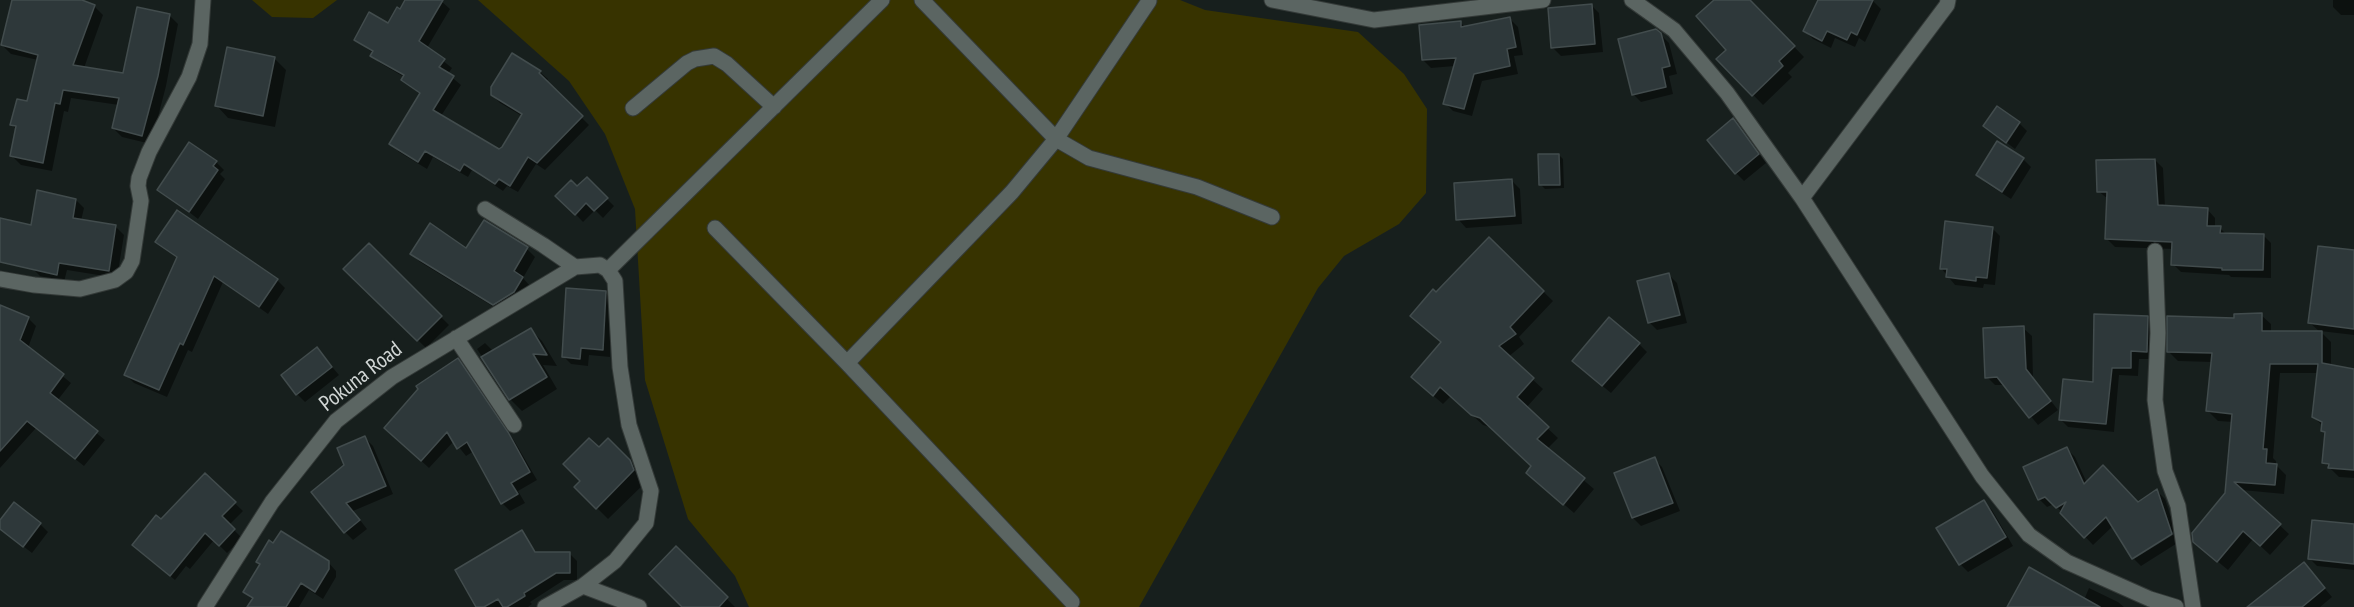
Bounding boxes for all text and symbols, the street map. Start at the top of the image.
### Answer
street label: Pokuna Road [314,337,408,417]

